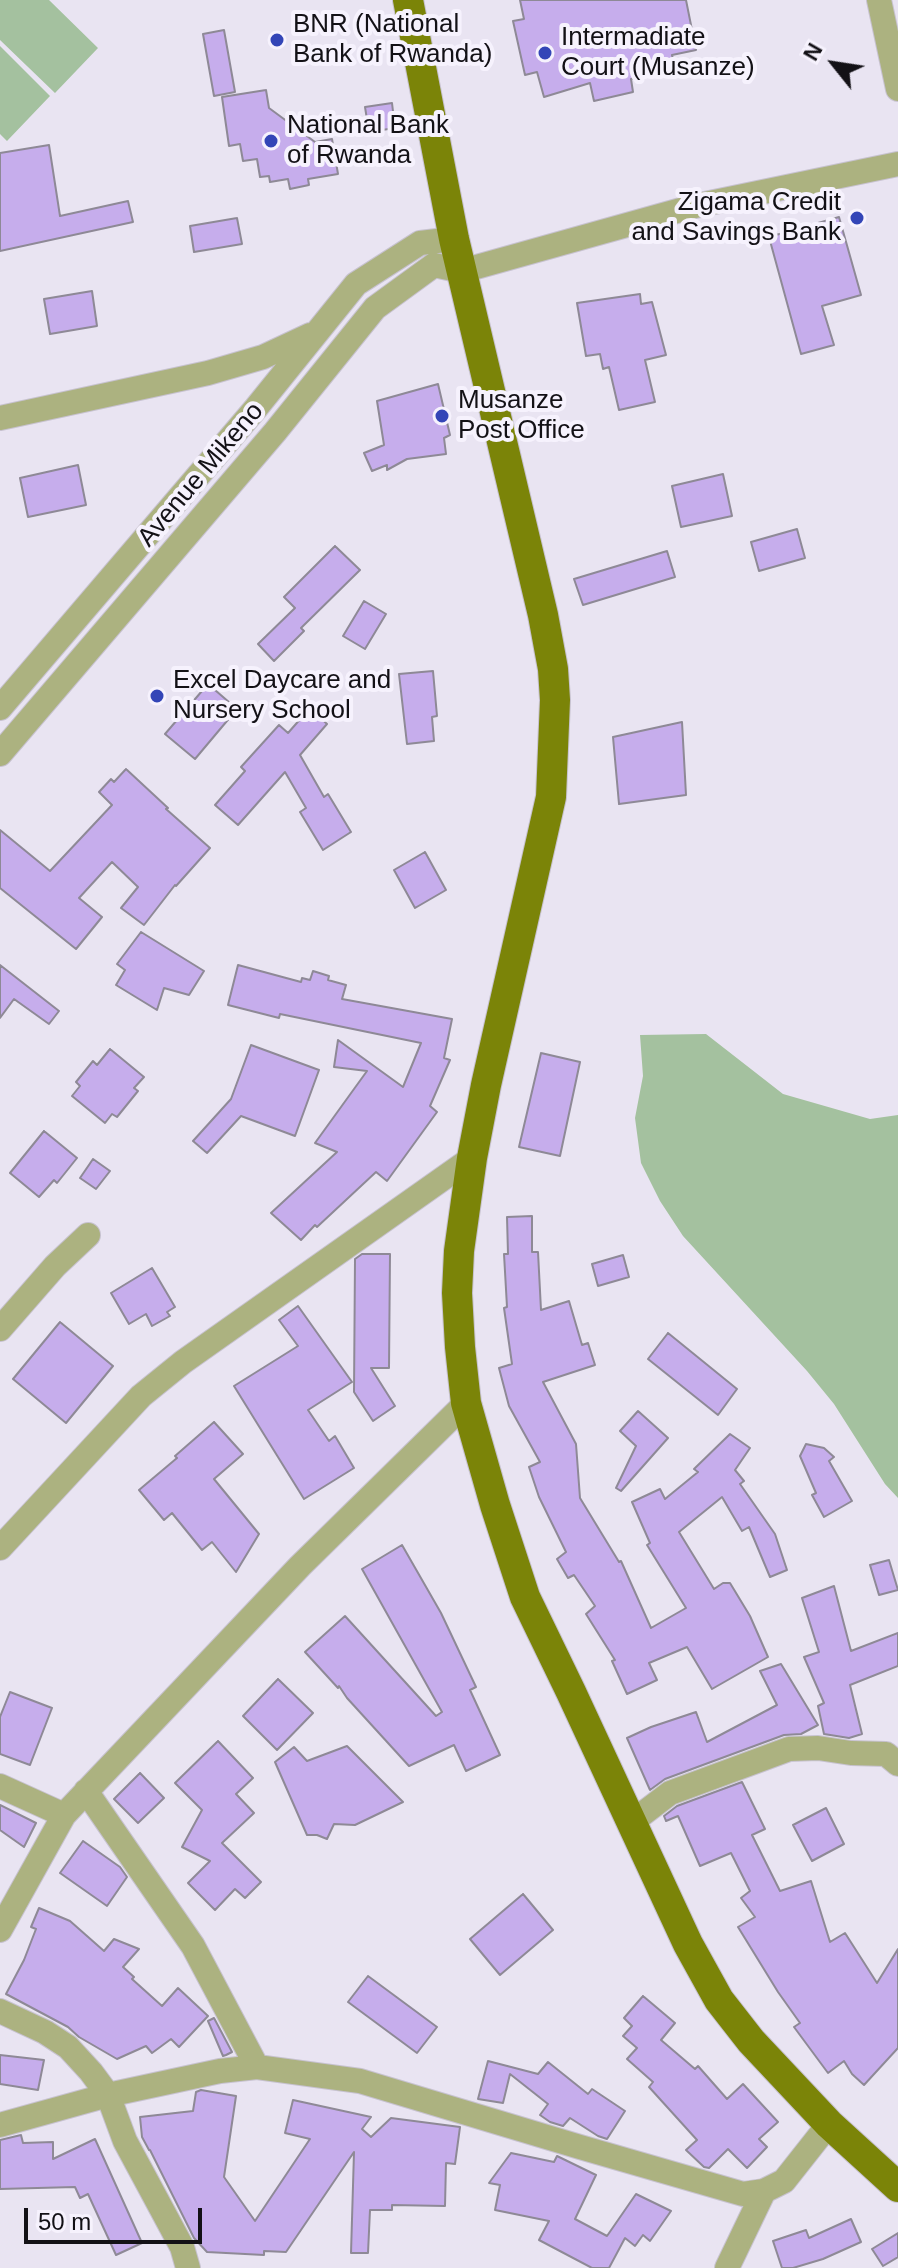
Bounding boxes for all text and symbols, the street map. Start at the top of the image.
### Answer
place label: BNR (National Bank of Rwanda) [293,9,492,70]
place label: Intermadiate Court (Musanze) [561,22,755,84]
north arrow [794,24,874,104]
marker: BNR (National Bank of Rwanda) [268,31,286,49]
text: N [798,39,828,65]
marker: Intermadiate Court (Musanze) [536,44,554,62]
place label: National Bank of Rwanda [287,110,449,172]
marker: National Bank of Rwanda [262,132,280,150]
place label: Zigama Credit and Savings Bank [631,187,841,248]
marker: Zigama Credit and Savings Bank [848,209,866,227]
place label: Musanze Post Office [458,385,585,446]
street label: Avenue Mikeno [132,397,270,553]
marker: Musanze Post Office [433,407,451,425]
place label: Excel Daycare and Nursery School [173,665,391,726]
marker: Excel Daycare and Nursery School [148,687,166,705]
scale bar [28,2192,206,2242]
text: 50 m [38,2208,91,2235]

